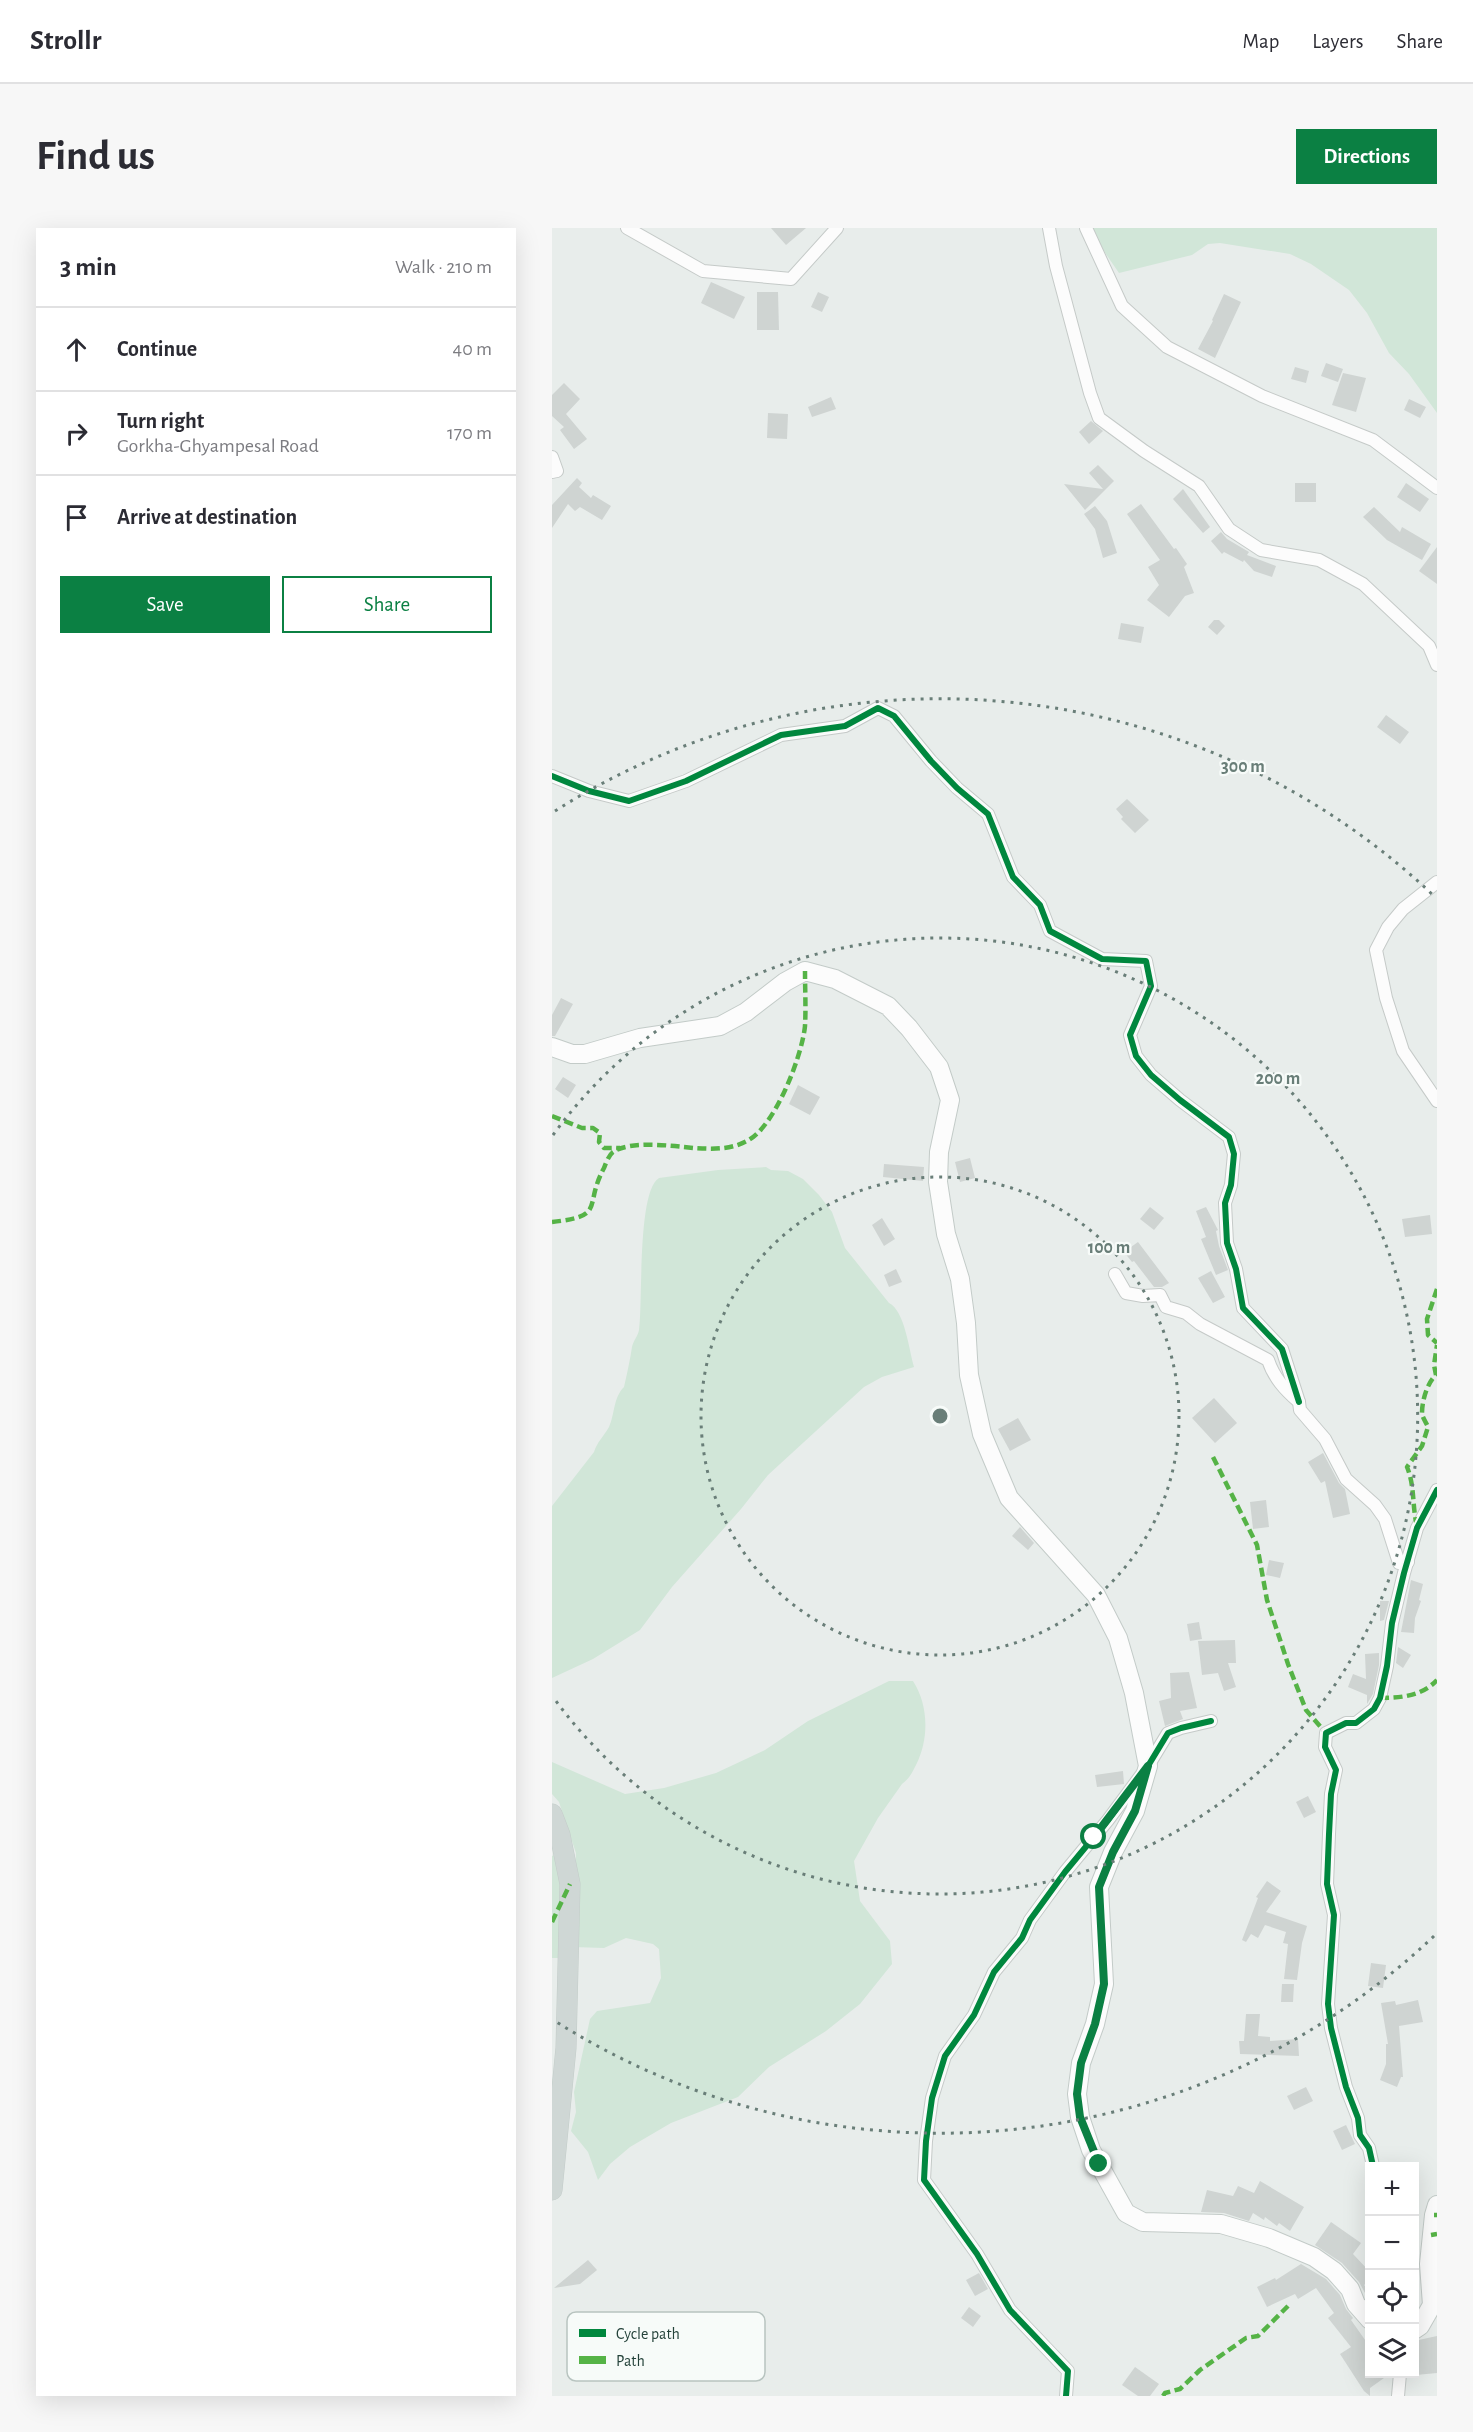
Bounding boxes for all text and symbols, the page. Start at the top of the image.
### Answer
text: Strollr [30,27,101,55]
text: Map [1243,31,1279,52]
text: Layers [1312,31,1363,52]
text: Share [1396,31,1443,52]
button: Directions [1296,129,1437,184]
text: Find us [36,135,155,177]
text: 3 min [60,254,117,280]
text: Walk · 210 m [395,257,492,277]
icon: ahead [60,333,93,366]
text: Continue [117,338,197,360]
text: 40 m [453,339,492,359]
text: Turn right [117,410,204,432]
icon: right [60,417,93,450]
text: 170 m [447,423,492,443]
text: Gorkha-Ghyampesal Road [117,436,319,456]
icon: arrive [60,501,93,534]
text: Arrive at destination [117,506,297,528]
button: Save [60,576,270,633]
button: Share [282,576,492,633]
text: 300 m [1221,758,1265,776]
text: 200 m [1256,1070,1300,1088]
text: 100 m [1088,1239,1130,1257]
centre of rings [930,1406,950,1426]
route start [1080,1823,1106,1849]
route end [1085,2150,1111,2176]
map controls [1365,2162,1419,2378]
button: + [1365,2162,1419,2216]
button: − [1365,2216,1419,2270]
button: locate [1365,2270,1419,2324]
legend [567,2312,765,2381]
button: layers [1365,2324,1419,2378]
text: Cycle path [616,2326,680,2343]
text: Path [616,2353,645,2369]

